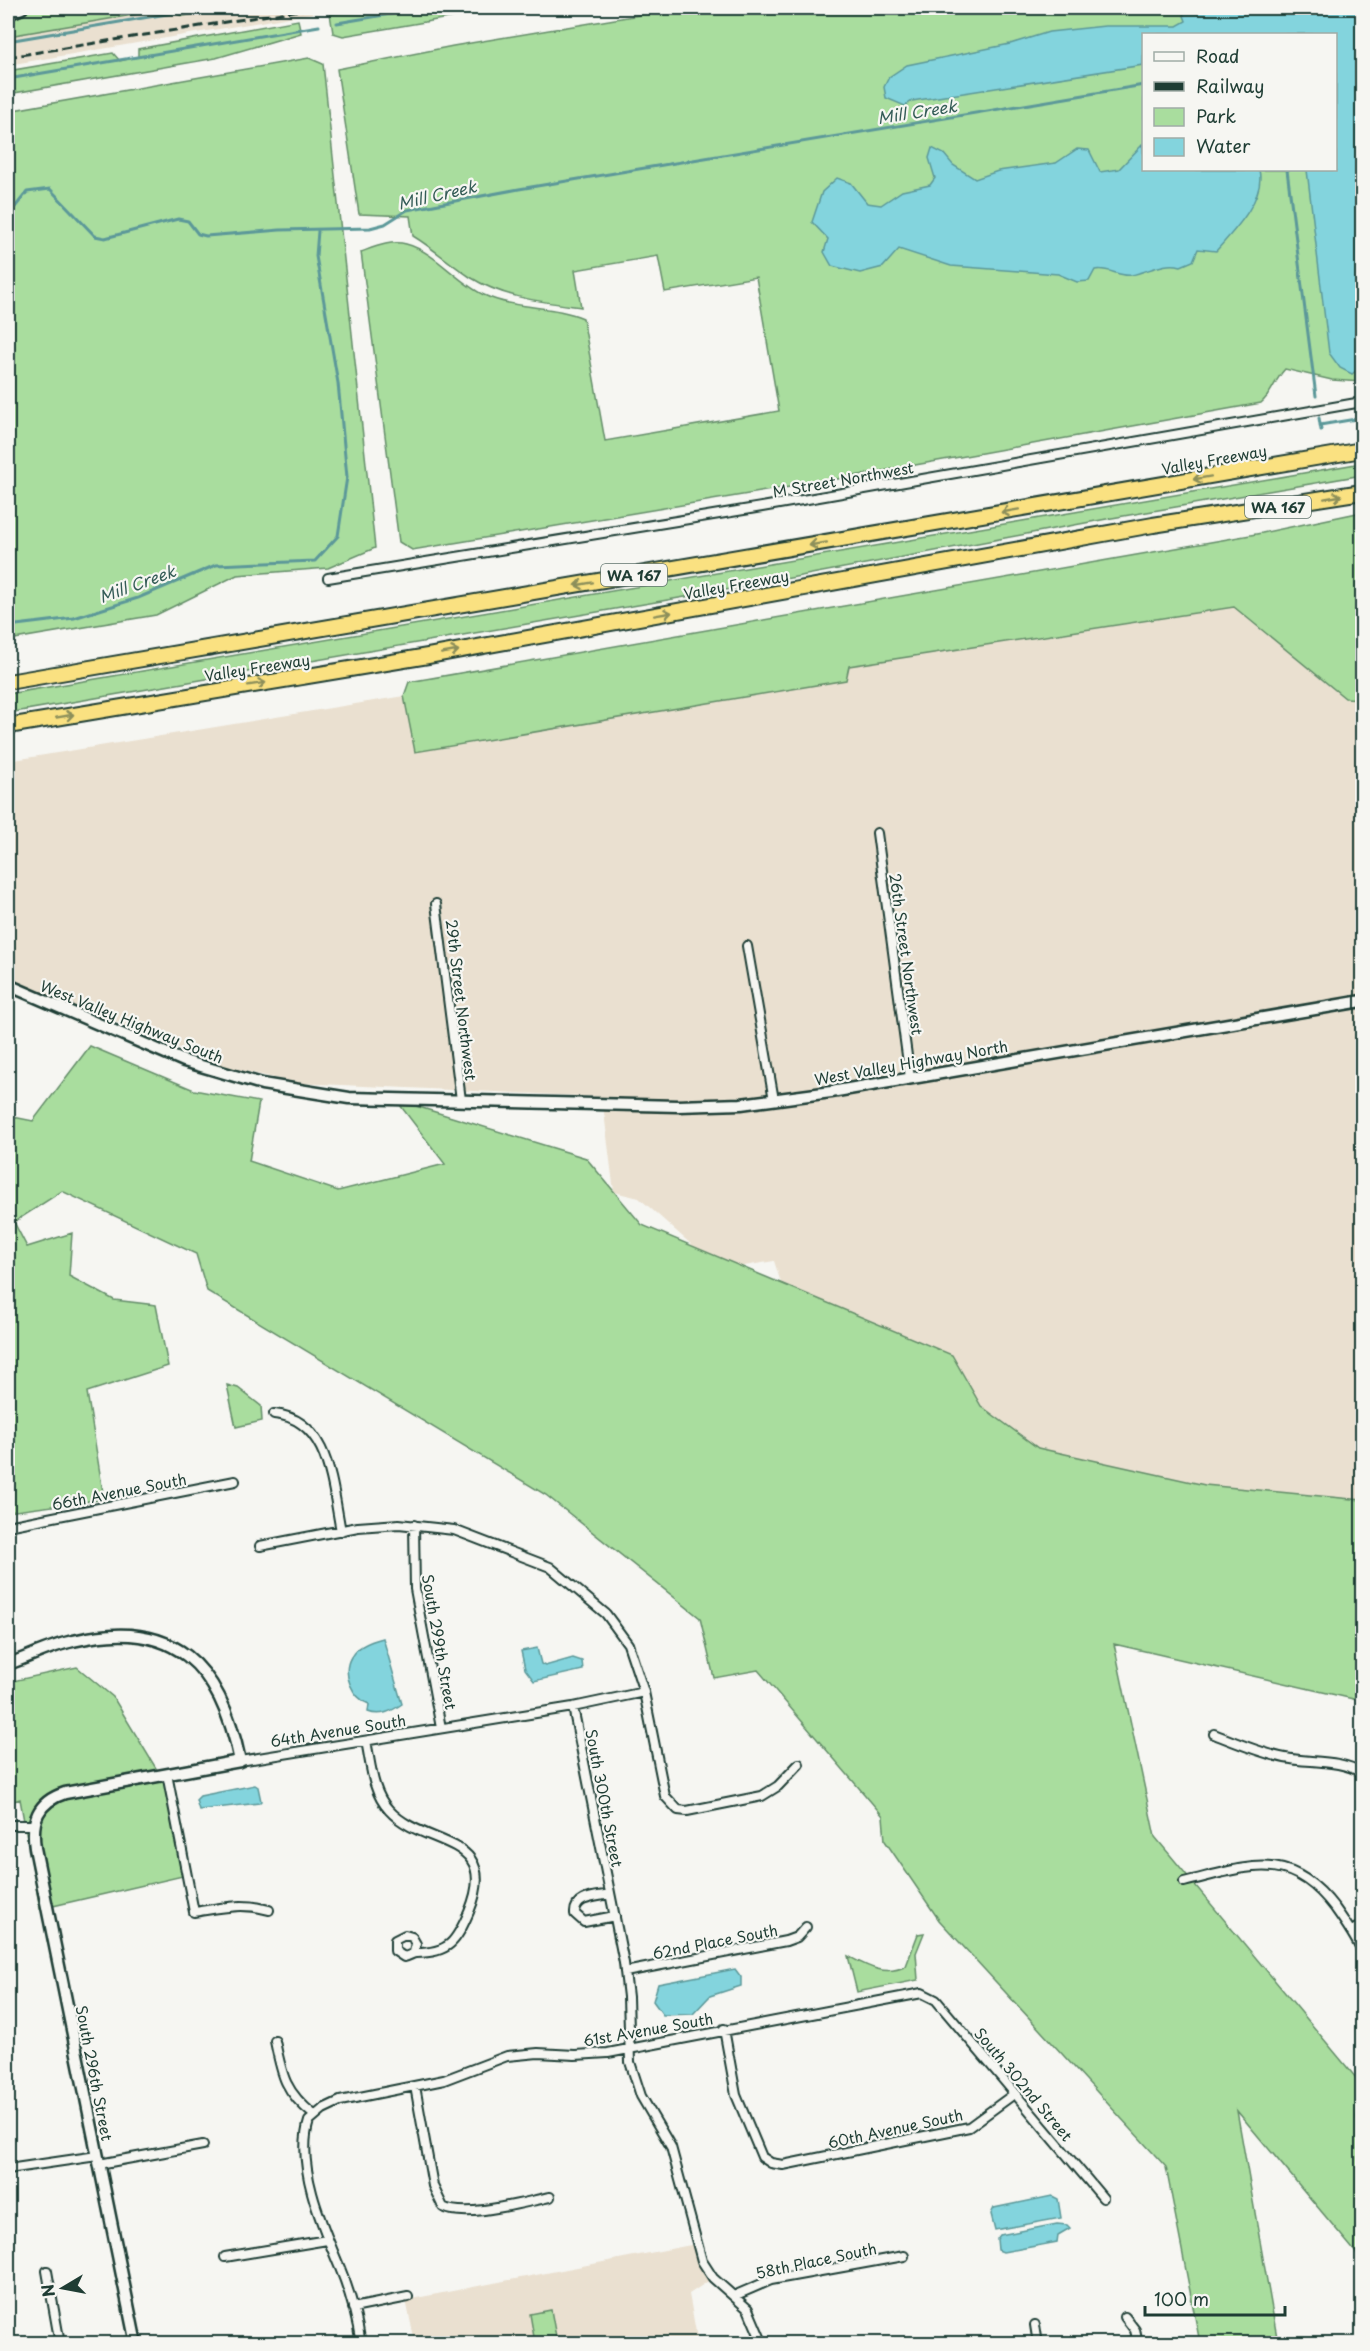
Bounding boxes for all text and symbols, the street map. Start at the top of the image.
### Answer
legend [1142,33,1337,171]
text: Road [1196,42,1240,69]
text: Railway [1196,72,1264,99]
water label: Mill Creek [876,93,960,129]
text: Park [1196,102,1236,129]
text: Water [1196,132,1251,159]
water label: Mill Creek [395,173,480,215]
street label: Valley Freeway [1160,438,1268,480]
street label: M Street Northwest [771,455,915,503]
one-way arrow [1193,472,1213,483]
one-way arrow [1323,491,1343,502]
road number: WA 167 [1245,496,1311,518]
one-way arrow [1001,506,1020,517]
one-way arrow [809,539,828,550]
water label: Mill Creek [95,558,180,608]
street label: Valley Freeway [682,563,790,605]
road number: WA 167 [601,564,667,586]
one-way arrow [575,578,595,589]
one-way arrow [652,608,672,619]
one-way arrow [440,646,459,657]
street label: Valley Freeway [203,647,311,687]
one-way arrow [247,678,267,689]
one-way arrow [55,710,74,721]
street label: 26th Street Northwest [884,872,930,1036]
street label: 29th Street Northwest [441,918,483,1082]
street label: West Valley Highway South [37,974,227,1068]
street label: West Valley Highway North [812,1034,1010,1090]
street label: 66th Avenue South [50,1467,188,1515]
street label: South 299th Street [417,1572,463,1712]
street label: 64th Avenue South [269,1708,407,1752]
street label: South 300th Street [580,1727,630,1869]
street label: 62nd Place South [651,1918,779,1964]
street label: South 296th Street [71,2003,119,2143]
street label: 61st Avenue South [581,2006,715,2052]
street label: South 302nd Street [969,2022,1079,2146]
street label: 60th Avenue South [825,2102,965,2154]
street label: 58th Place South [754,2236,878,2284]
north arrow [33,2258,93,2318]
scale bar [1145,2279,1284,2317]
text: N [34,2282,60,2299]
text: 100 m [1154,2285,1209,2312]

